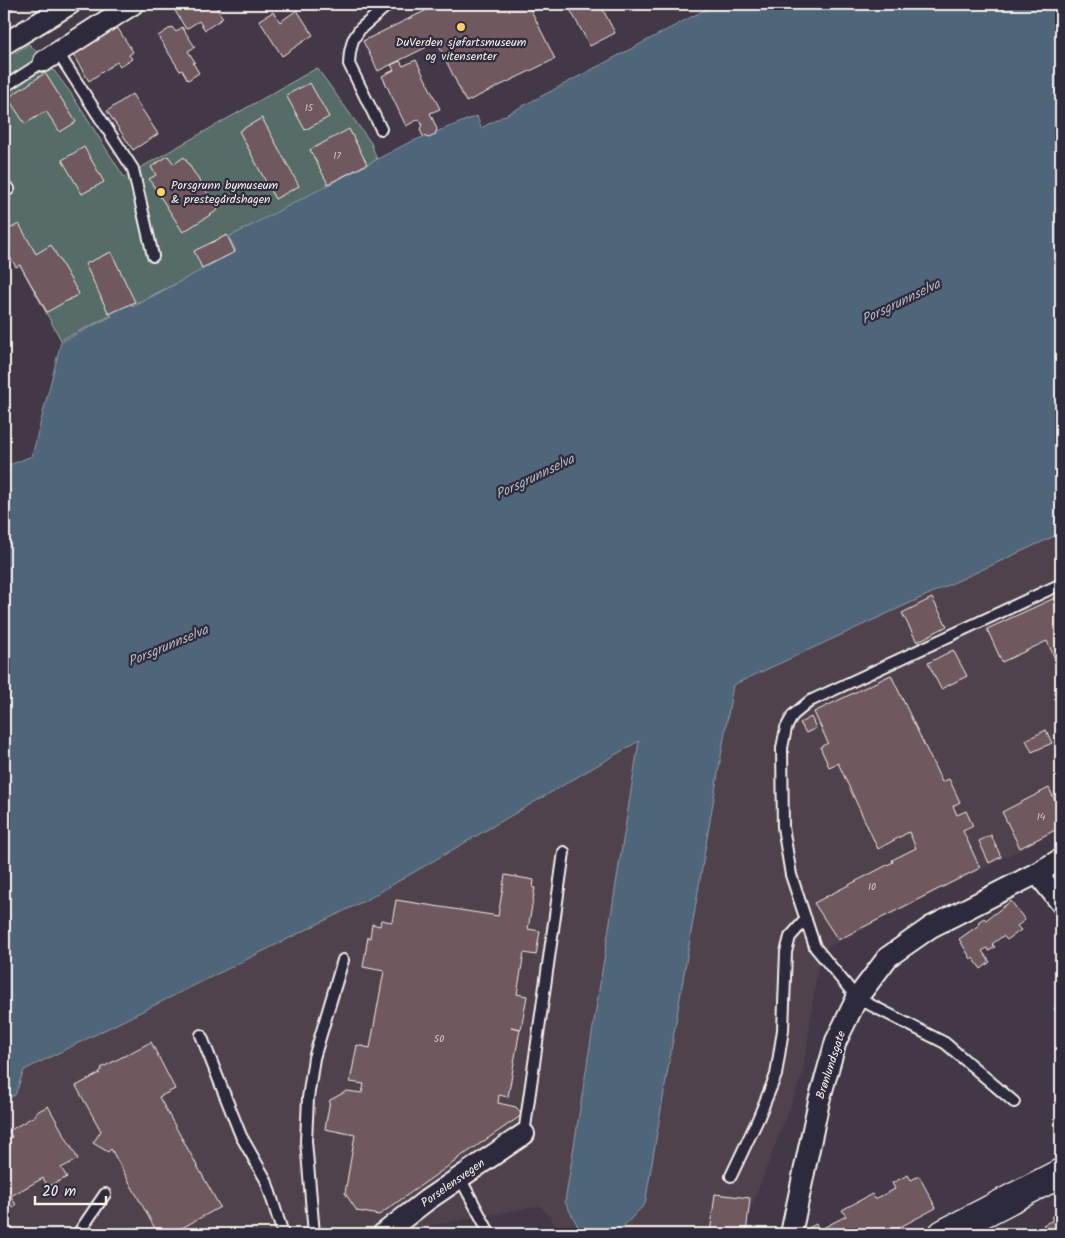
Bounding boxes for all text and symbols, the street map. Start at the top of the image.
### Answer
marker: DuVerden sjøfartsmuseum og vitensenter [455,21,467,33]
place label: DuVerden sjøfartsmuseum og vitensenter [396,33,527,66]
house number: 15 [305,100,314,116]
house number: 17 [333,148,341,164]
place label: Porsgrunn bymuseum & prestegårdshagen [171,176,279,209]
marker: Porsgrunn bymuseum & prestegårdshagen [155,186,167,198]
water label: Porsgrunnselva [858,273,946,331]
water label: Porsgrunnselva [492,448,580,506]
water label: Porsgrunnselva [124,619,213,673]
house number: 14 [1037,809,1046,825]
house number: 10 [868,879,876,895]
street label: Brønlundsgate [811,1028,851,1102]
house number: 50 [434,1031,444,1047]
street label: Porselensvegen [417,1154,489,1212]
scale bar [35,1173,106,1205]
text: 20 m [42,1180,76,1204]

